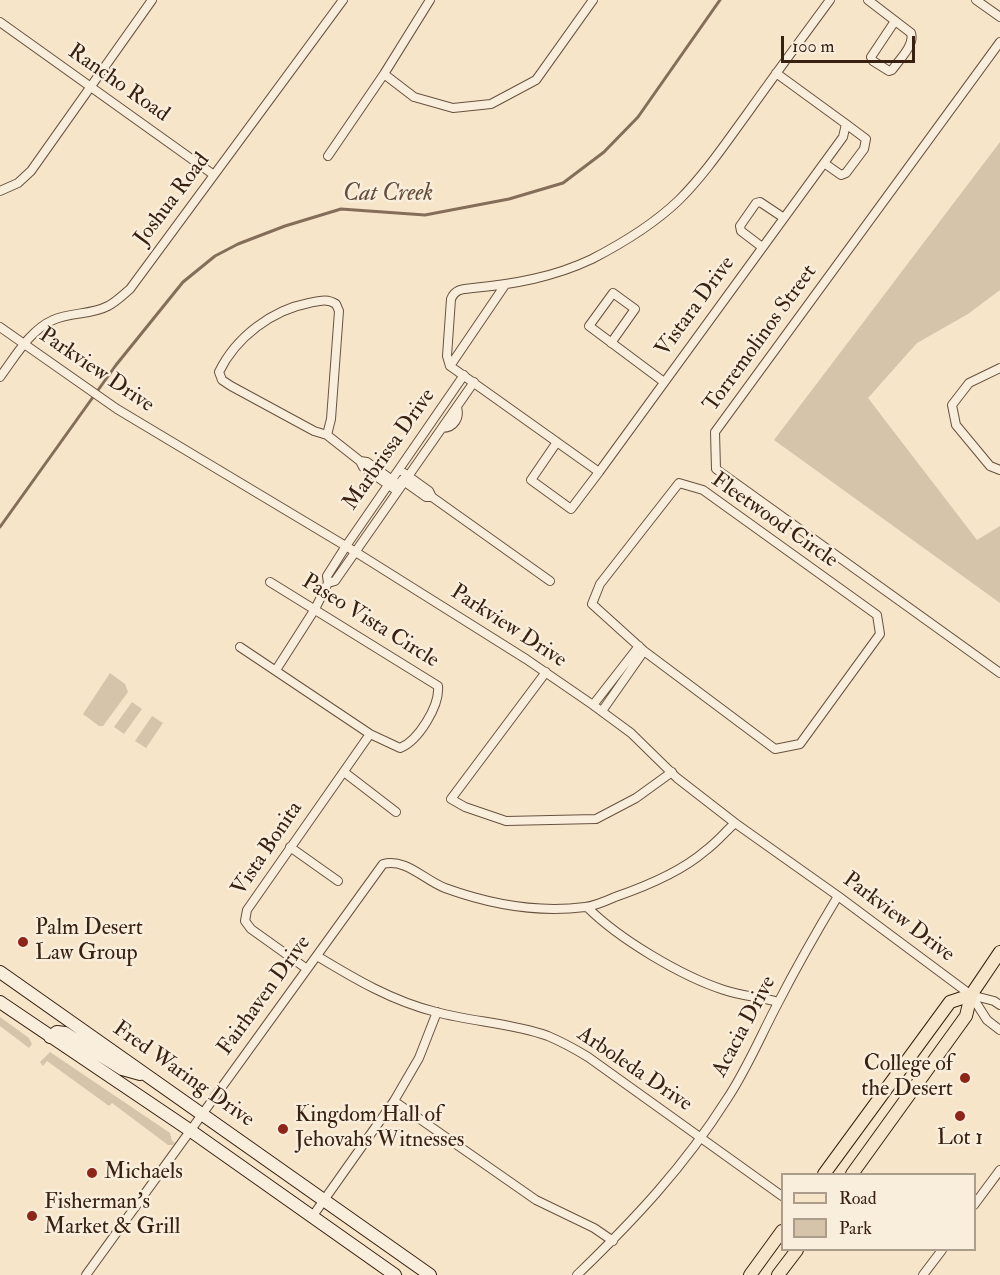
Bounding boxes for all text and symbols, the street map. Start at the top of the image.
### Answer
scale bar [784,24,918,62]
text: 100 m [792,35,835,58]
street label: Rancho Road [62,39,174,129]
street label: Joshua Road [130,149,216,251]
water label: Cat Creek [343,181,433,209]
street label: Vistara Drive [651,252,741,362]
street label: Torremolinos Street [699,260,823,418]
street label: Parkview Drive [33,323,159,419]
street label: Marbrissa Drive [338,384,442,516]
street label: Fleetwood Circle [706,468,842,574]
street label: Paseo Vista Circle [297,569,443,675]
street label: Parkview Drive [445,580,571,674]
street label: Vista Bonita [227,797,309,901]
street label: Parkview Drive [837,867,959,969]
place label: Palm Desert Law Group [35,916,143,968]
street label: Fairhaven Drive [213,931,317,1061]
marker: Palm Desert Law Group [16,935,30,949]
street label: Acacia Drive [707,972,783,1082]
street label: Fred Waring Drive [107,1016,259,1134]
street label: Arboleda Drive [571,1022,697,1118]
place label: College of the Desert [861,1052,953,1104]
marker: College of the Desert [958,1071,972,1085]
place label: Kingdom Hall of Jehovahs Witnesses [295,1103,464,1154]
marker: Lot 1 [953,1109,967,1123]
marker: Kingdom Hall of Jehovahs Witnesses [276,1122,290,1136]
place label: Lot 1 [937,1126,983,1152]
place label: Michaels [104,1160,183,1186]
marker: Michaels [85,1166,99,1180]
legend [781,1173,976,1251]
text: Road [839,1187,877,1210]
place label: Fisherman's Market & Grill [44,1190,180,1242]
marker: Fisherman's Market & Grill [25,1209,39,1223]
text: Park [839,1217,872,1240]

